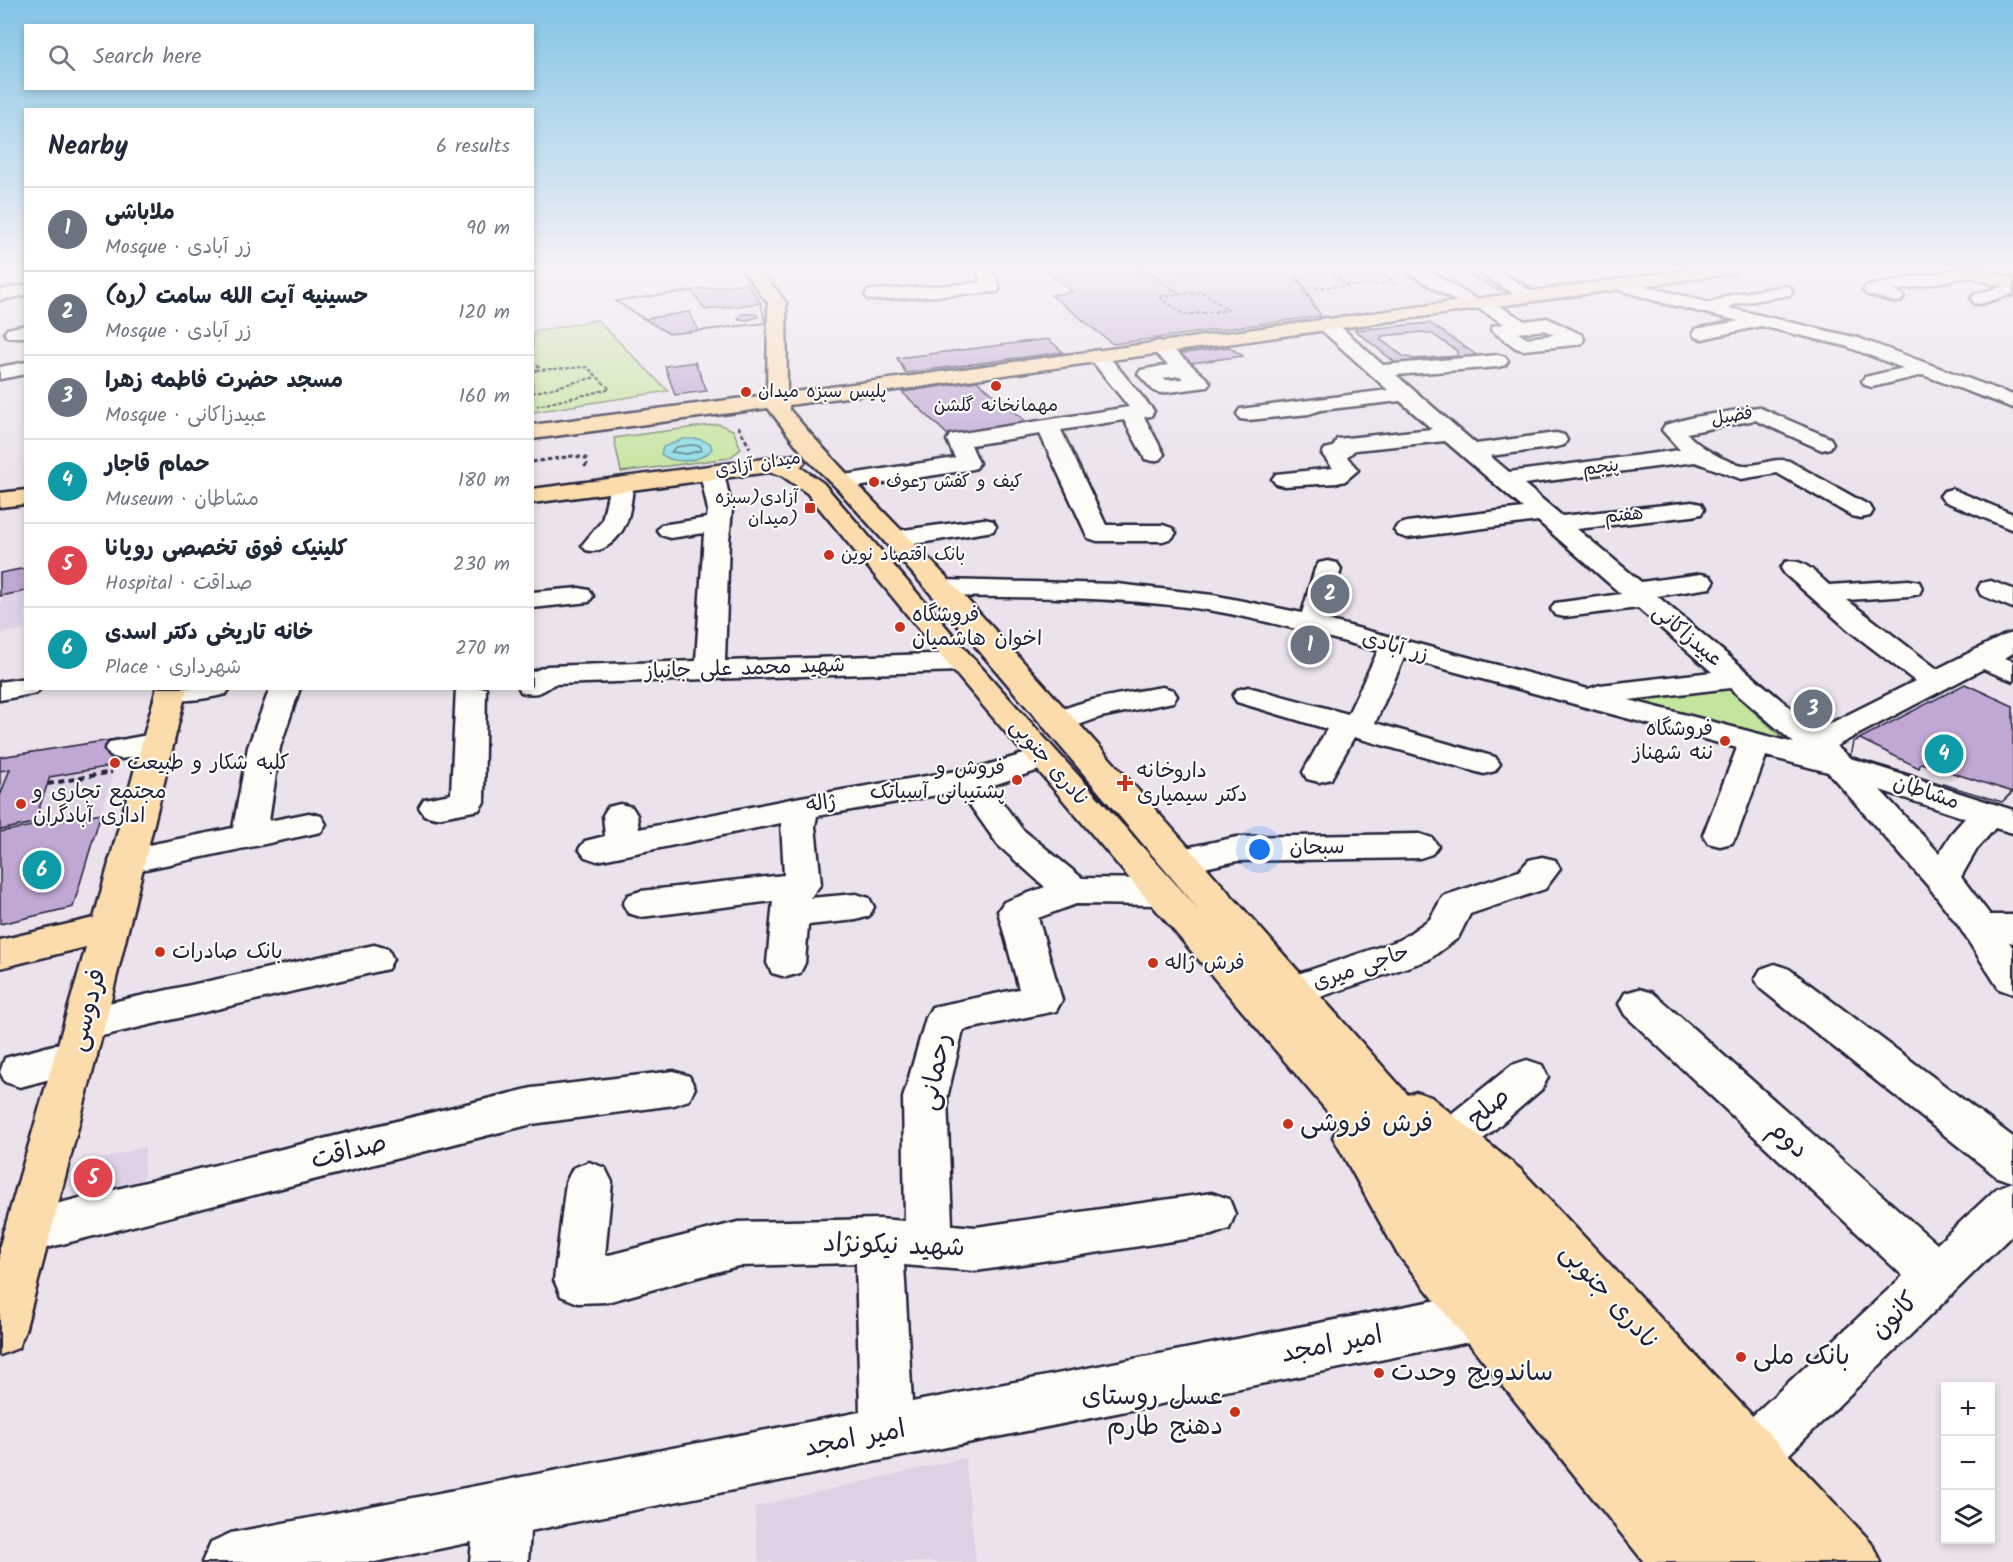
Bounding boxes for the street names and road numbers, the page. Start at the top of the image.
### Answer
street label: فضیل [1709,399,1755,435]
street label: میدان آزادی [713,444,803,486]
street label: پنجم [1581,451,1621,485]
street label: هفتم [1603,500,1645,532]
street label: عبیدزاکانی [1645,597,1729,675]
street label: زر آبادی [1358,622,1432,672]
street label: شهید محمد علی جانباز [642,649,846,689]
street label: نادری جنوبی [1001,712,1097,814]
street label: مشاطان [1889,767,1963,819]
street label: ژاله [804,785,838,823]
street label: سبحان [1289,831,1345,865]
street label: حاجی میری [1308,936,1414,1000]
street label: فردوسی [57,964,119,1056]
street label: رحمانی [908,1030,964,1114]
street label: صلح [1458,1077,1520,1139]
street label: دوم [1758,1110,1818,1170]
street label: صداقت [306,1122,392,1182]
street label: شهید نیکونژاد [822,1223,966,1269]
street label: نادری جنوبی [1549,1234,1669,1360]
street label: کانون [1861,1282,1929,1350]
street label: امیر امجد [1278,1315,1386,1375]
street label: امیر امجد [801,1409,909,1469]

